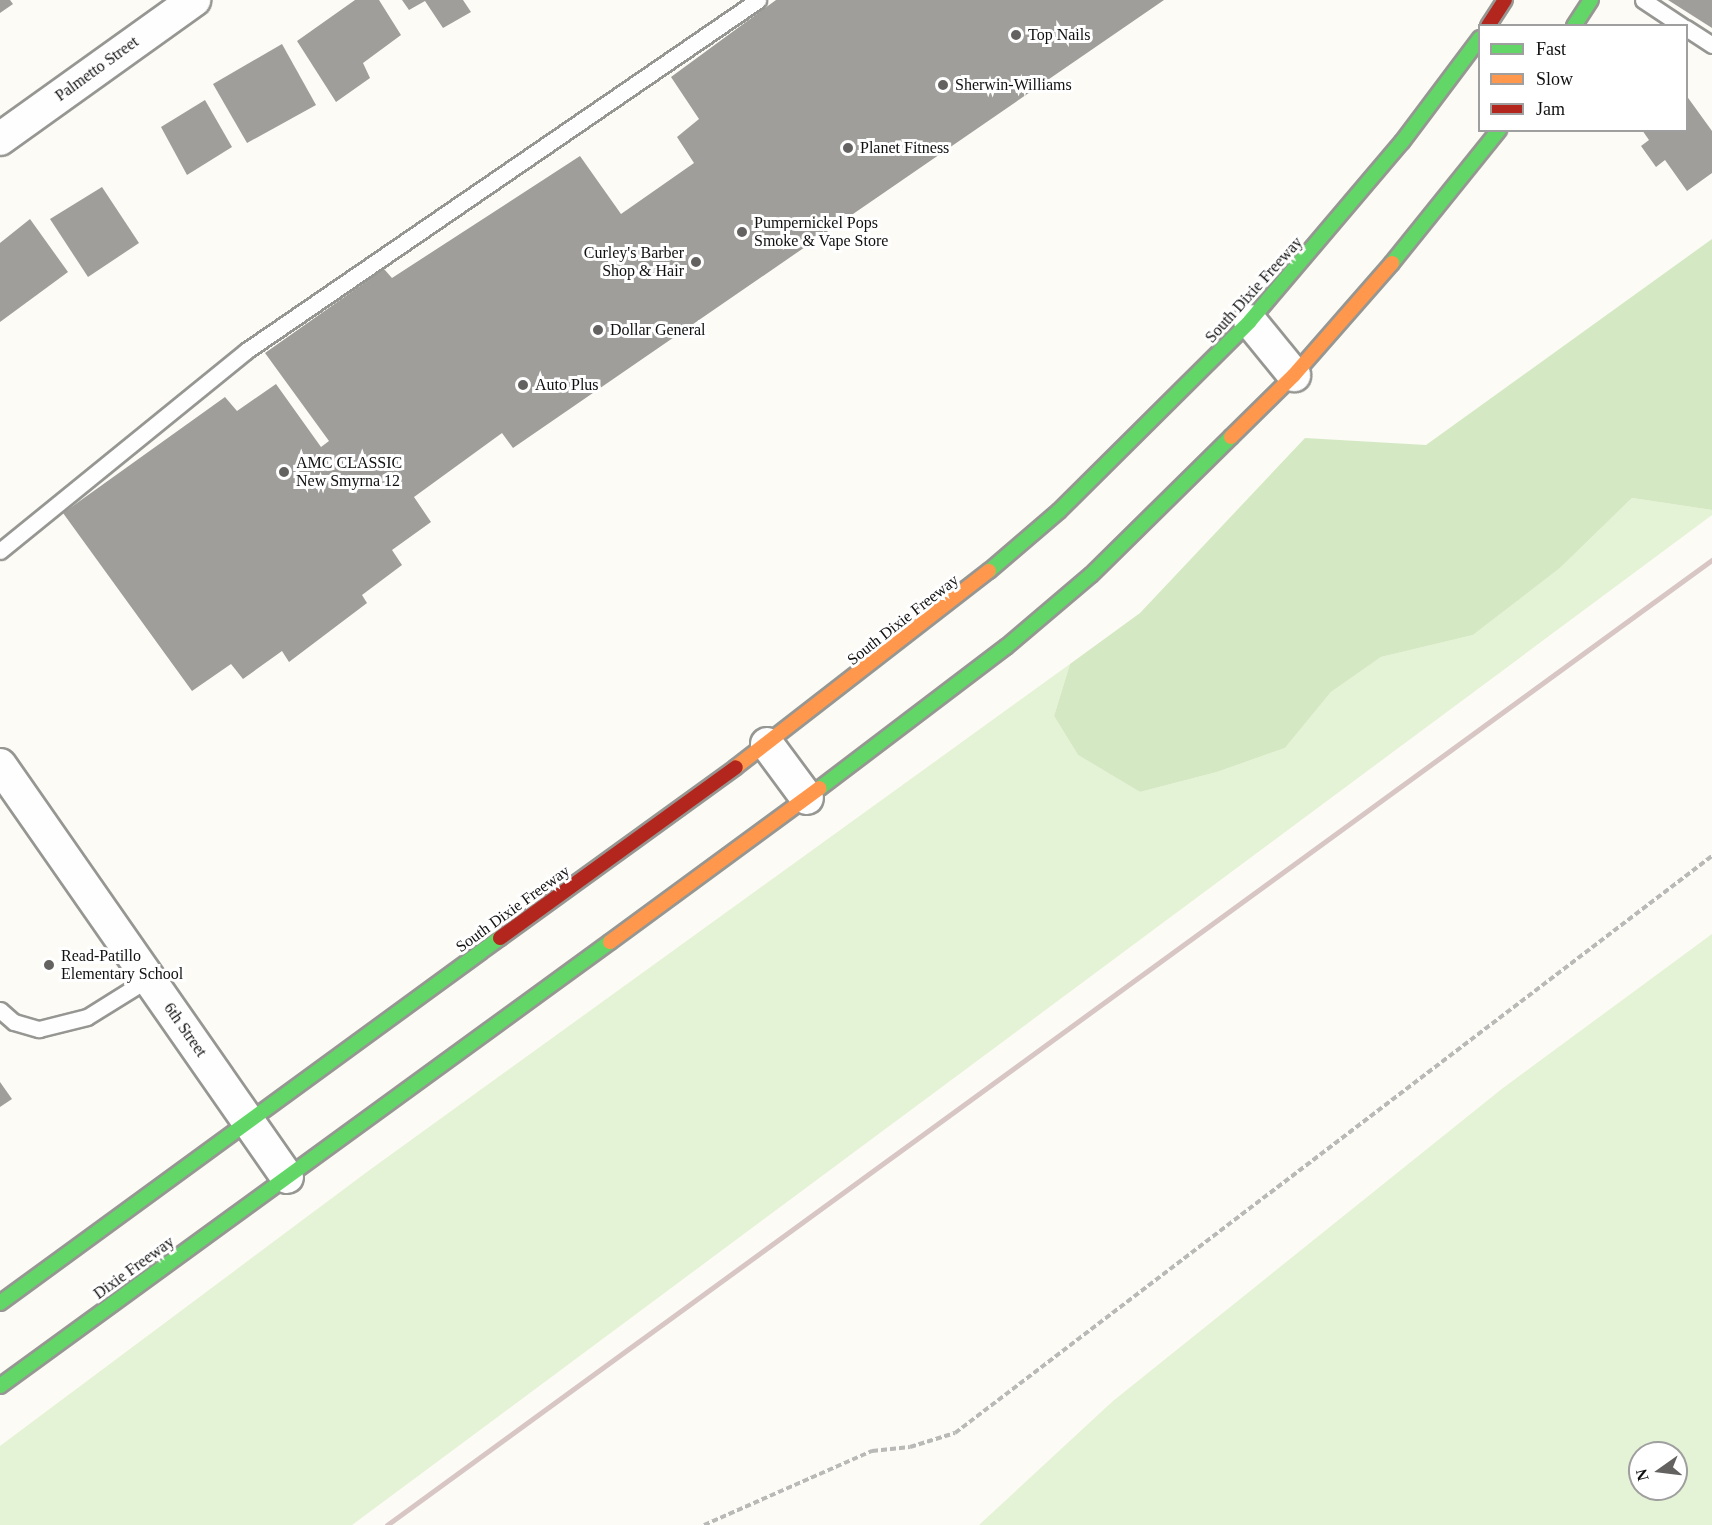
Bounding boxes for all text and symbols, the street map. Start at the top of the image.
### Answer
legend [1478,24,1688,132]
place label: Top Nails [1028,25,1090,45]
marker: Top Nails [1009,28,1023,42]
street label: Palmetto Street [52,32,142,106]
text: Fast [1536,39,1566,59]
text: Slow [1536,69,1573,89]
place label: Sherwin-Williams [955,75,1072,95]
marker: Sherwin-Williams [936,78,950,92]
text: Jam [1536,99,1565,119]
place label: Planet Fitness [860,138,949,158]
marker: Planet Fitness [841,141,855,155]
place label: Pumpernickel Pops Smoke & Vape Store [754,213,889,251]
marker: Pumpernickel Pops Smoke & Vape Store [735,225,749,239]
street label: South Dixie Freeway [1201,233,1307,347]
place label: Curley's Barber Shop & Hair [584,243,684,281]
marker: Curley's Barber Shop & Hair [689,255,703,269]
place label: Dollar General [610,320,706,340]
marker: Dollar General [591,323,605,337]
place label: Auto Plus [535,375,599,395]
marker: Auto Plus [516,378,530,392]
place label: AMC CLASSIC New Smyrna 12 [296,453,402,491]
marker: AMC CLASSIC New Smyrna 12 [277,465,291,479]
street label: South Dixie Freeway [844,571,962,669]
street label: South Dixie Freeway [452,861,574,957]
place label: Read-Patillo Elementary School [61,946,183,984]
marker: Read-Patillo Elementary School [42,958,56,972]
street label: 6th Street [159,999,211,1061]
street label: Dixie Freeway [90,1232,178,1304]
north arrow [1628,1441,1688,1501]
text: N [1632,1467,1652,1483]

